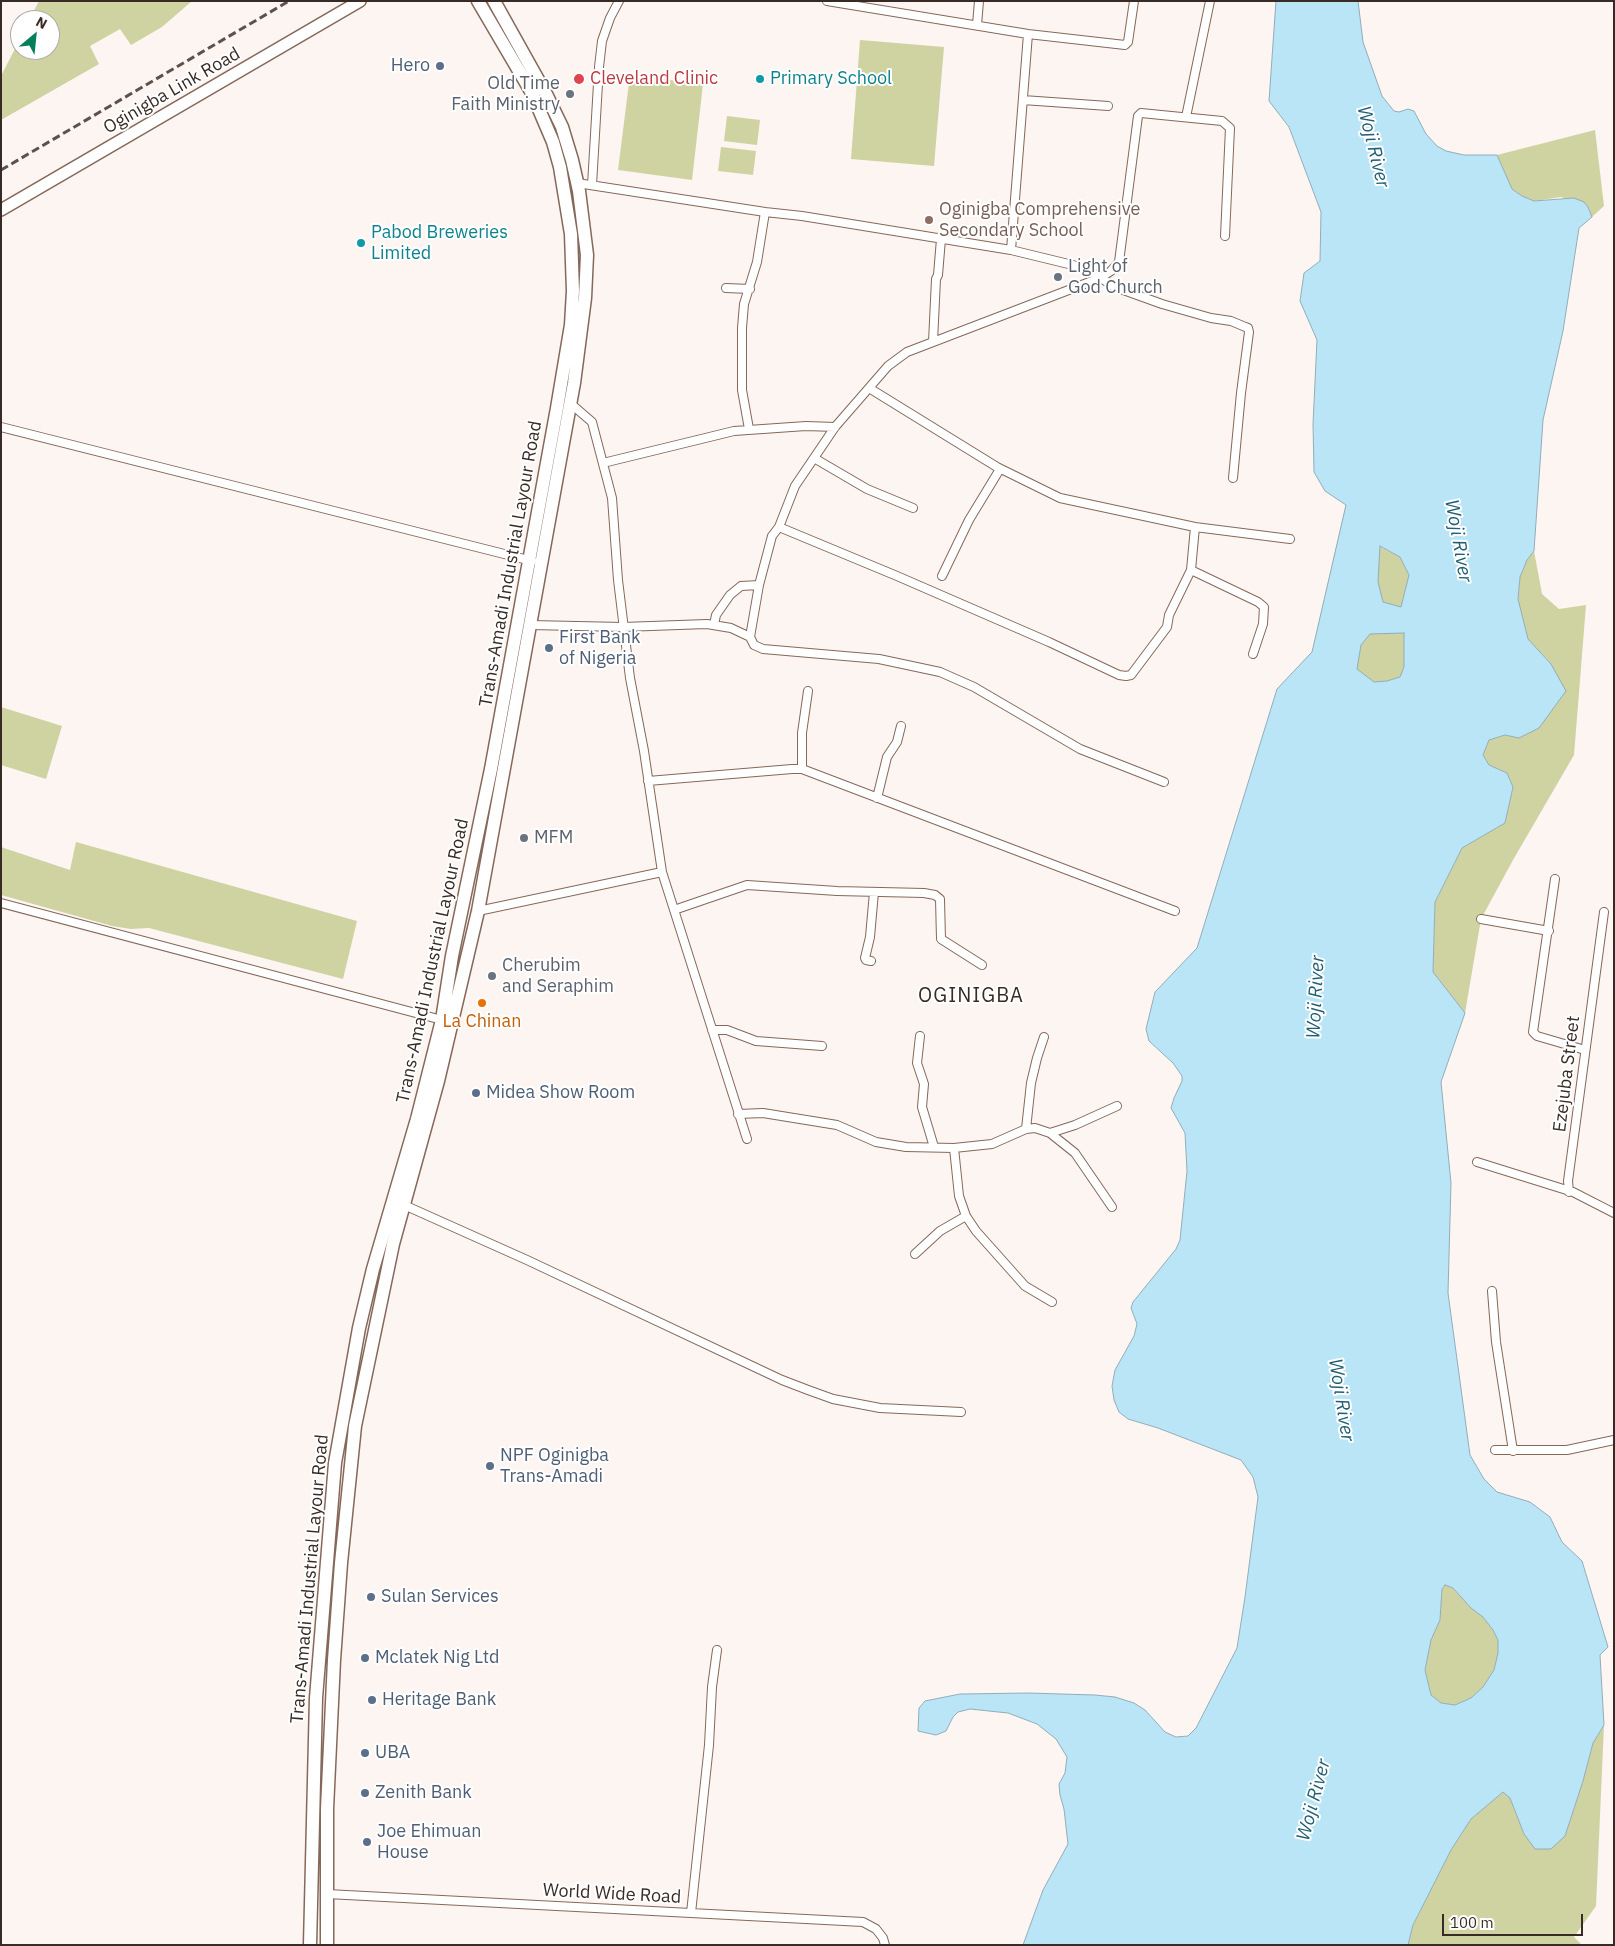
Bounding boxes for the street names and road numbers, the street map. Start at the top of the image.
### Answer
street label: Oginigba Link Road [100,43,244,139]
street label: Trans-Amadi Industrial Layour Road [475,419,547,709]
street label: Trans-Amadi Industrial Layour Road [392,817,474,1105]
street label: Ezejuba Street [1549,1015,1585,1133]
street label: Trans-Amadi Industrial Layour Road [287,1434,333,1724]
street label: World Wide Road [542,1880,682,1908]

